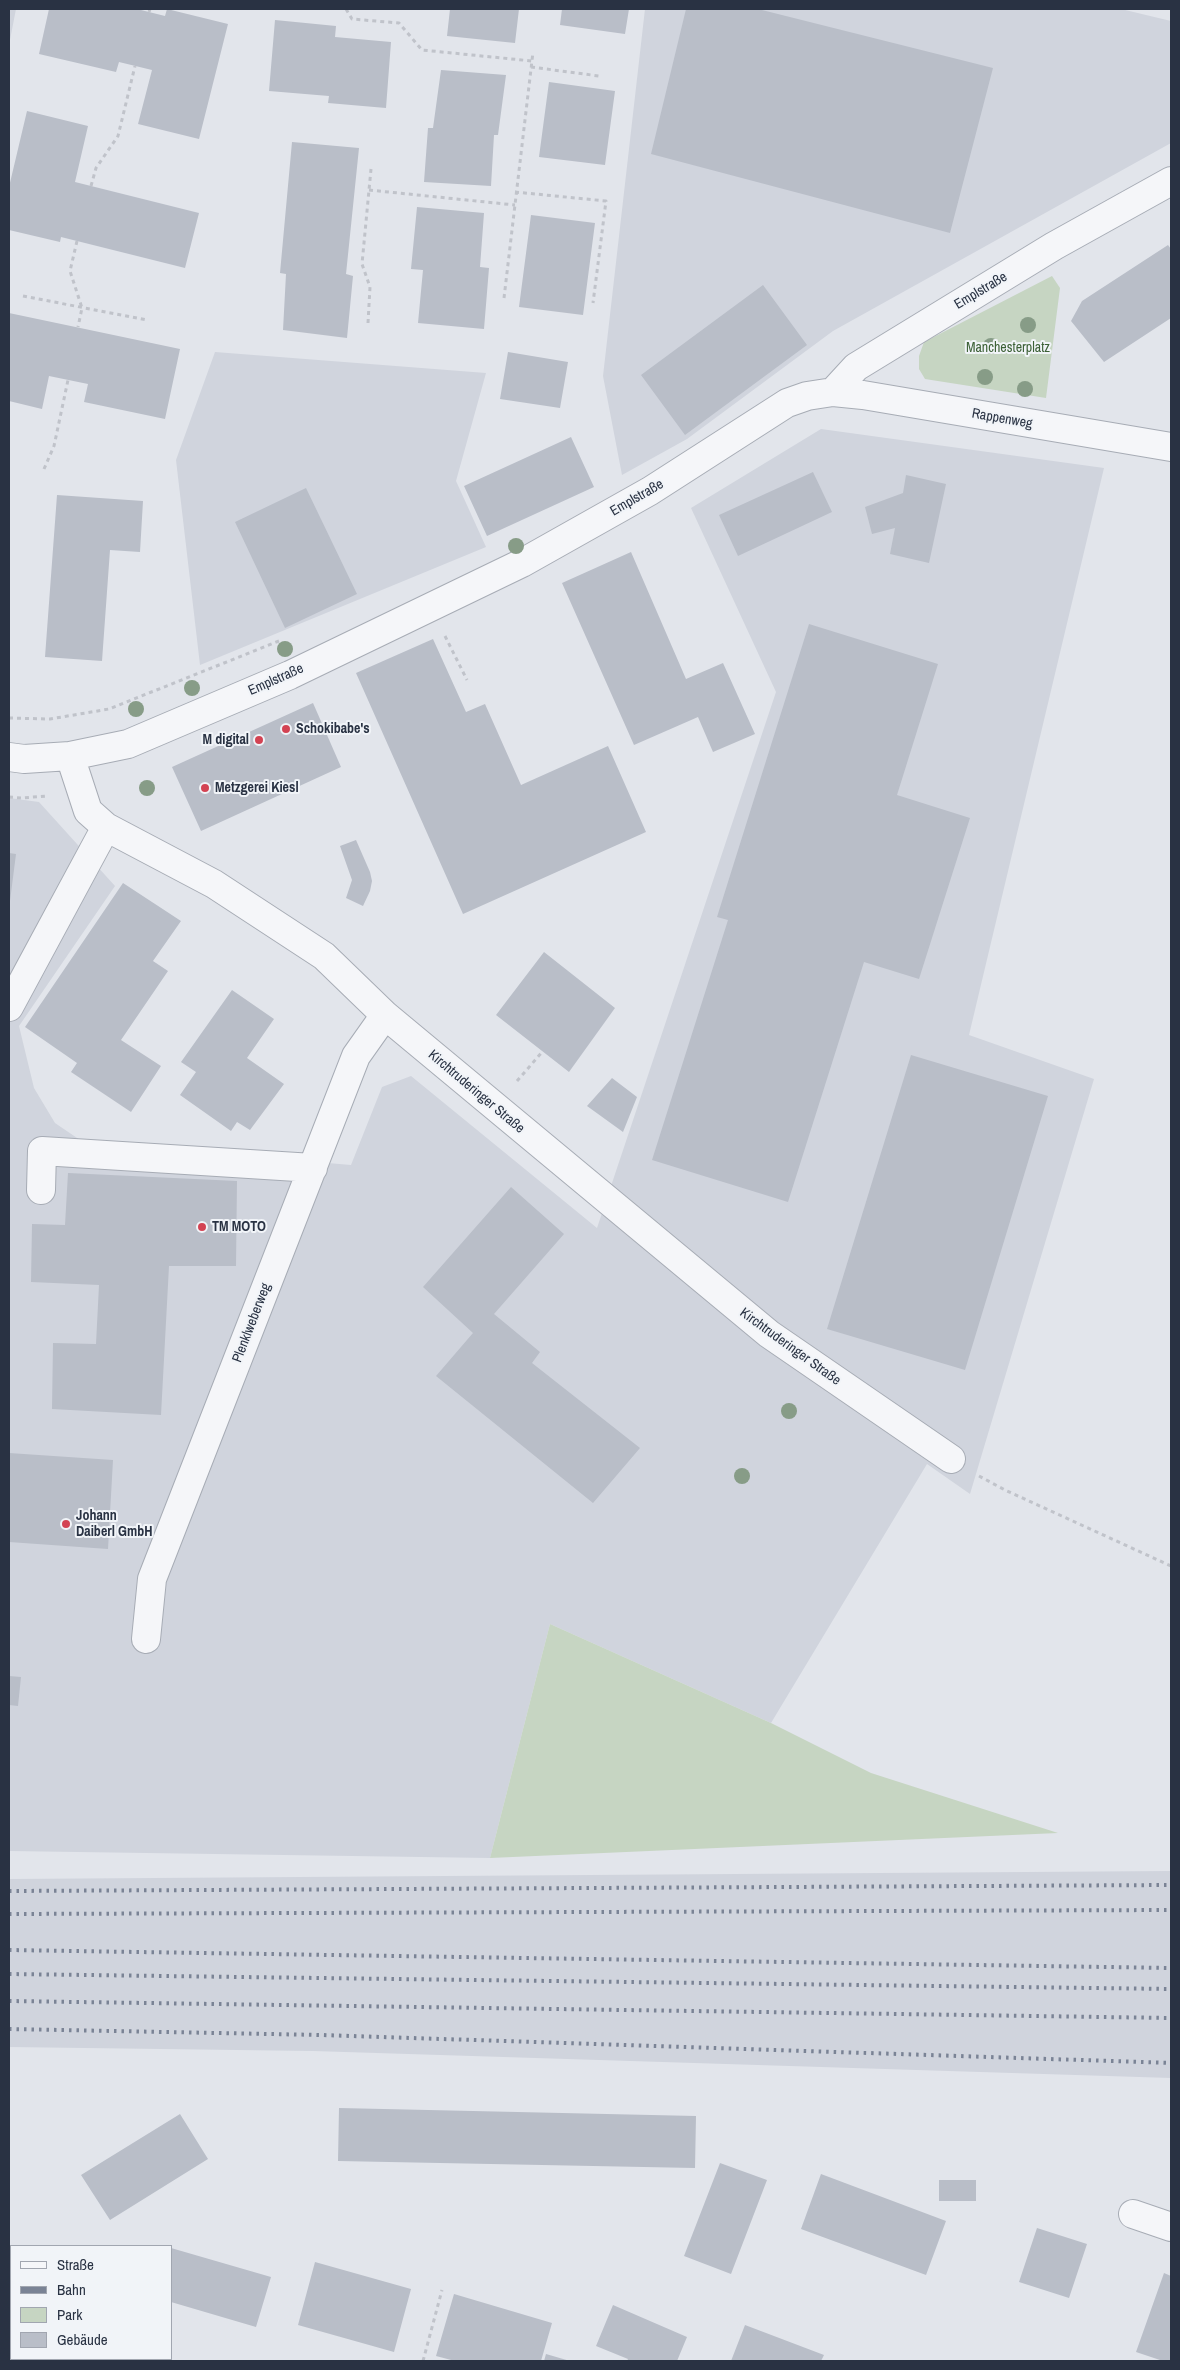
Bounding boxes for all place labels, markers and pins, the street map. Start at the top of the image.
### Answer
place label: Schokibabe's [296,721,370,737]
marker: Schokibabe's [280,723,292,735]
place label: M digital [202,732,249,748]
marker: M digital [253,734,265,746]
place label: Metzgerei Kiesl [215,780,299,796]
marker: Metzgerei Kiesl [199,782,211,794]
place label: TM MOTO [212,1219,266,1235]
marker: TM MOTO [196,1221,208,1233]
place label: Johann Daiberl GmbH [76,1508,153,1540]
marker: Johann Daiberl GmbH [60,1518,72,1530]

